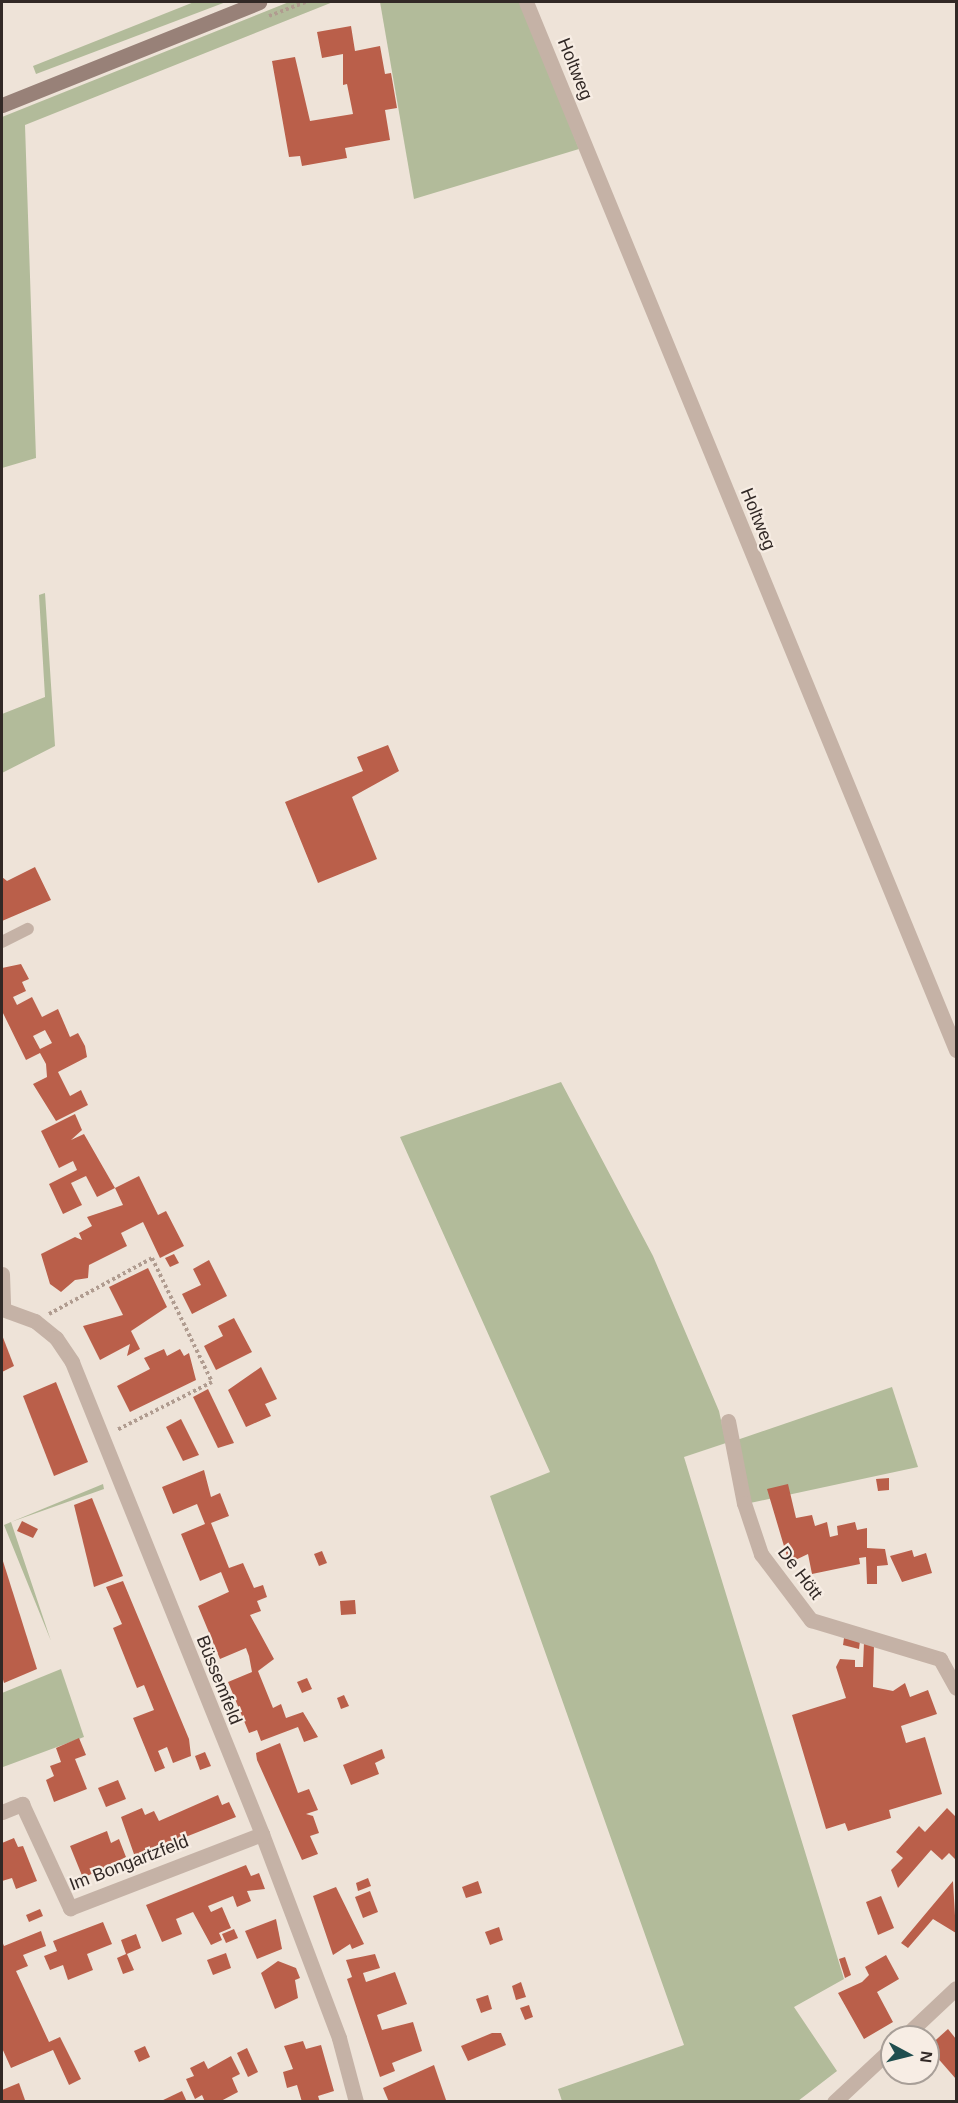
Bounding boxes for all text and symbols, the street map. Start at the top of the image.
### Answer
street label: Holtweg [553,35,597,103]
street label: Holtweg [736,485,780,553]
street label: De Hött [773,1542,827,1604]
street label: Büssemfeld [191,1632,247,1728]
street label: Im Bongartzfeld [66,1830,192,1896]
north arrow [880,2025,940,2085]
text: N [917,2050,936,2064]

